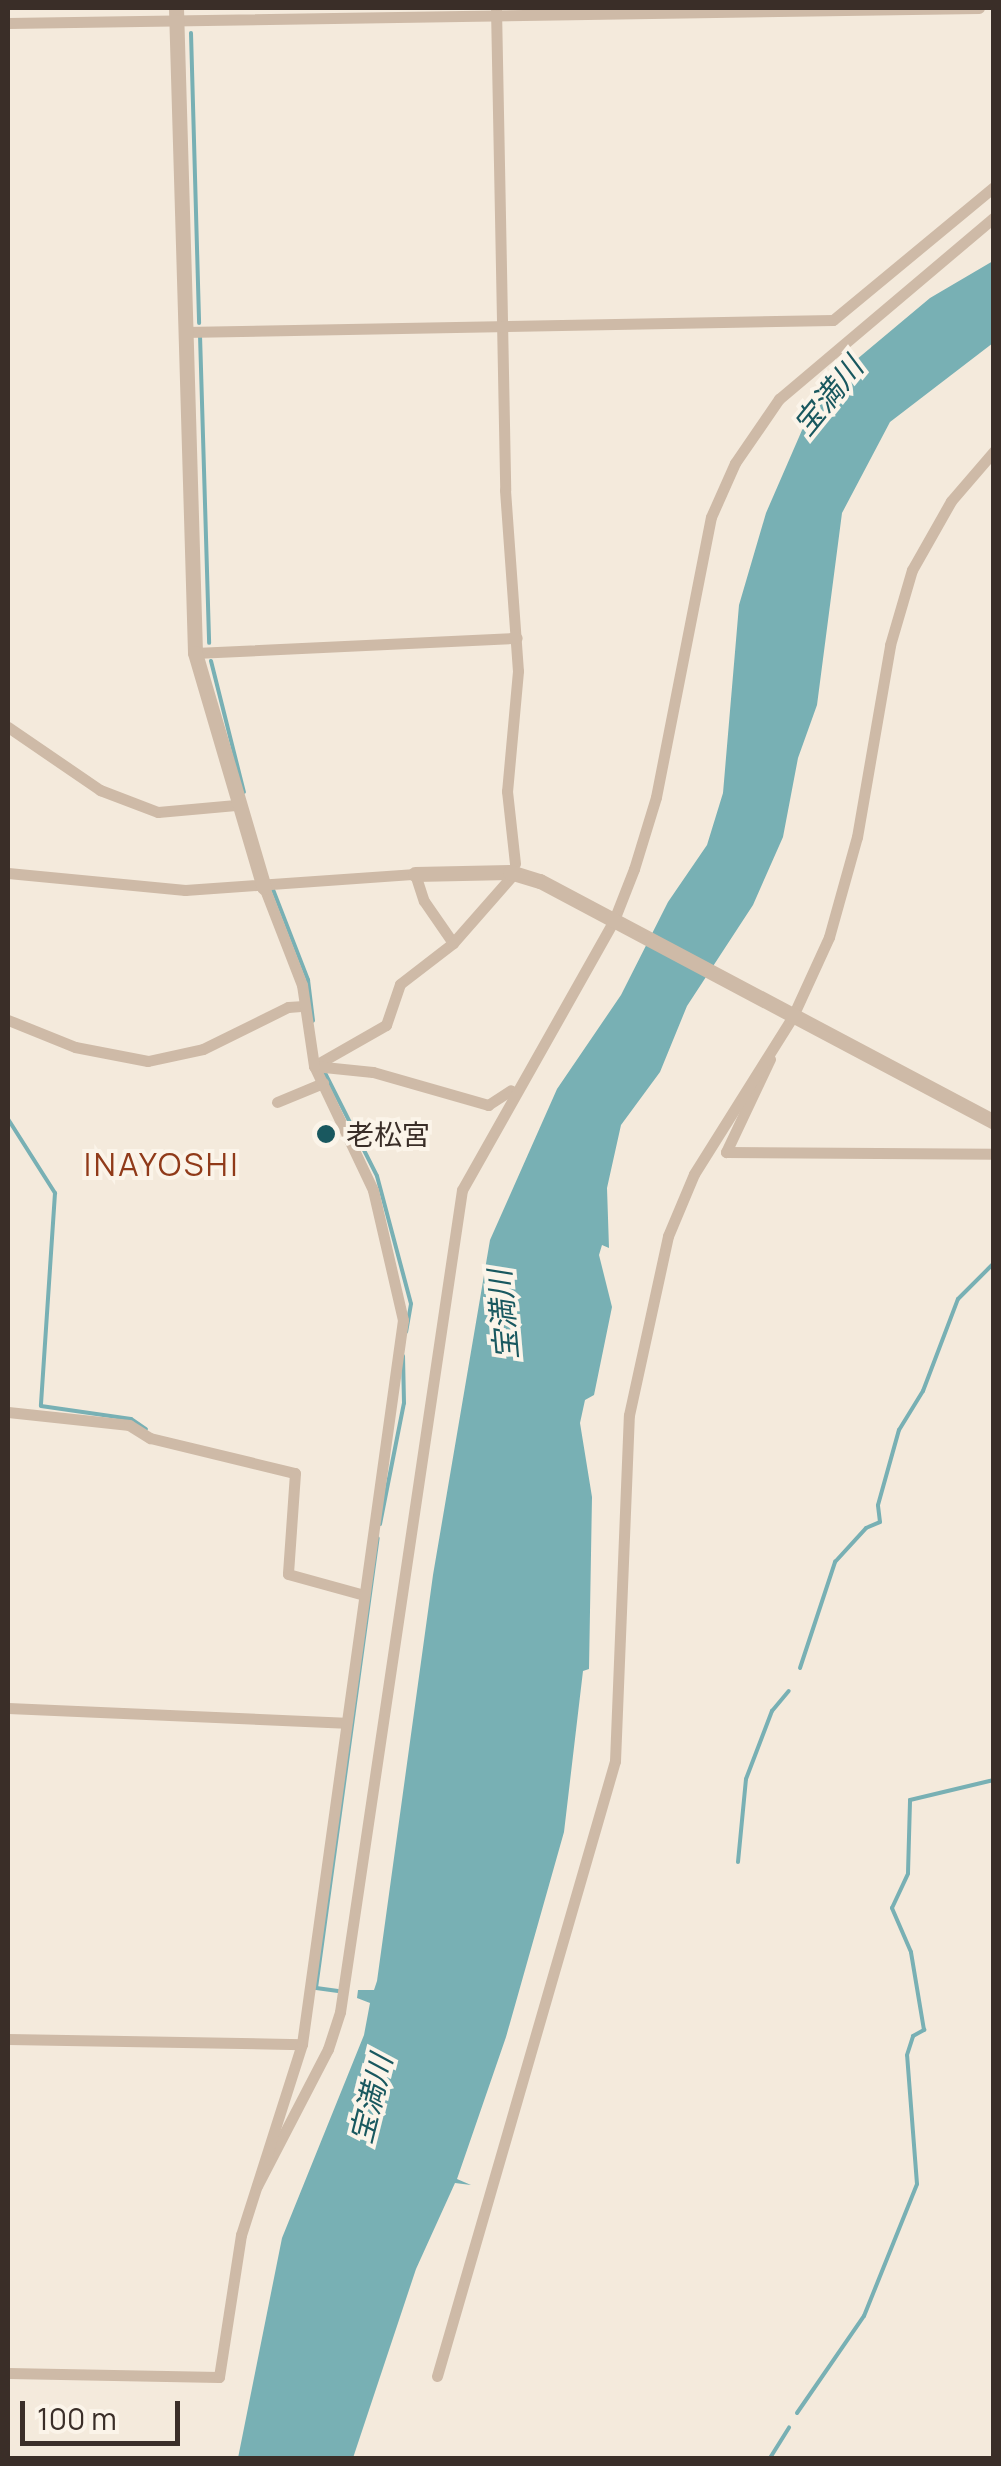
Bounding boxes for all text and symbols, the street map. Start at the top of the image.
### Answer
water label: 宝満川 [786,350,870,442]
place label: 老松宮 [346,1117,430,1151]
marker: 老松宮 [315,1123,337,1145]
district label: INAYOSHI [84,1145,240,1183]
water label: 宝満川 [481,1269,525,1361]
water label: 宝満川 [343,2051,399,2147]
scale bar [25,2381,185,2443]
text: 100 m [37,2398,117,2439]

